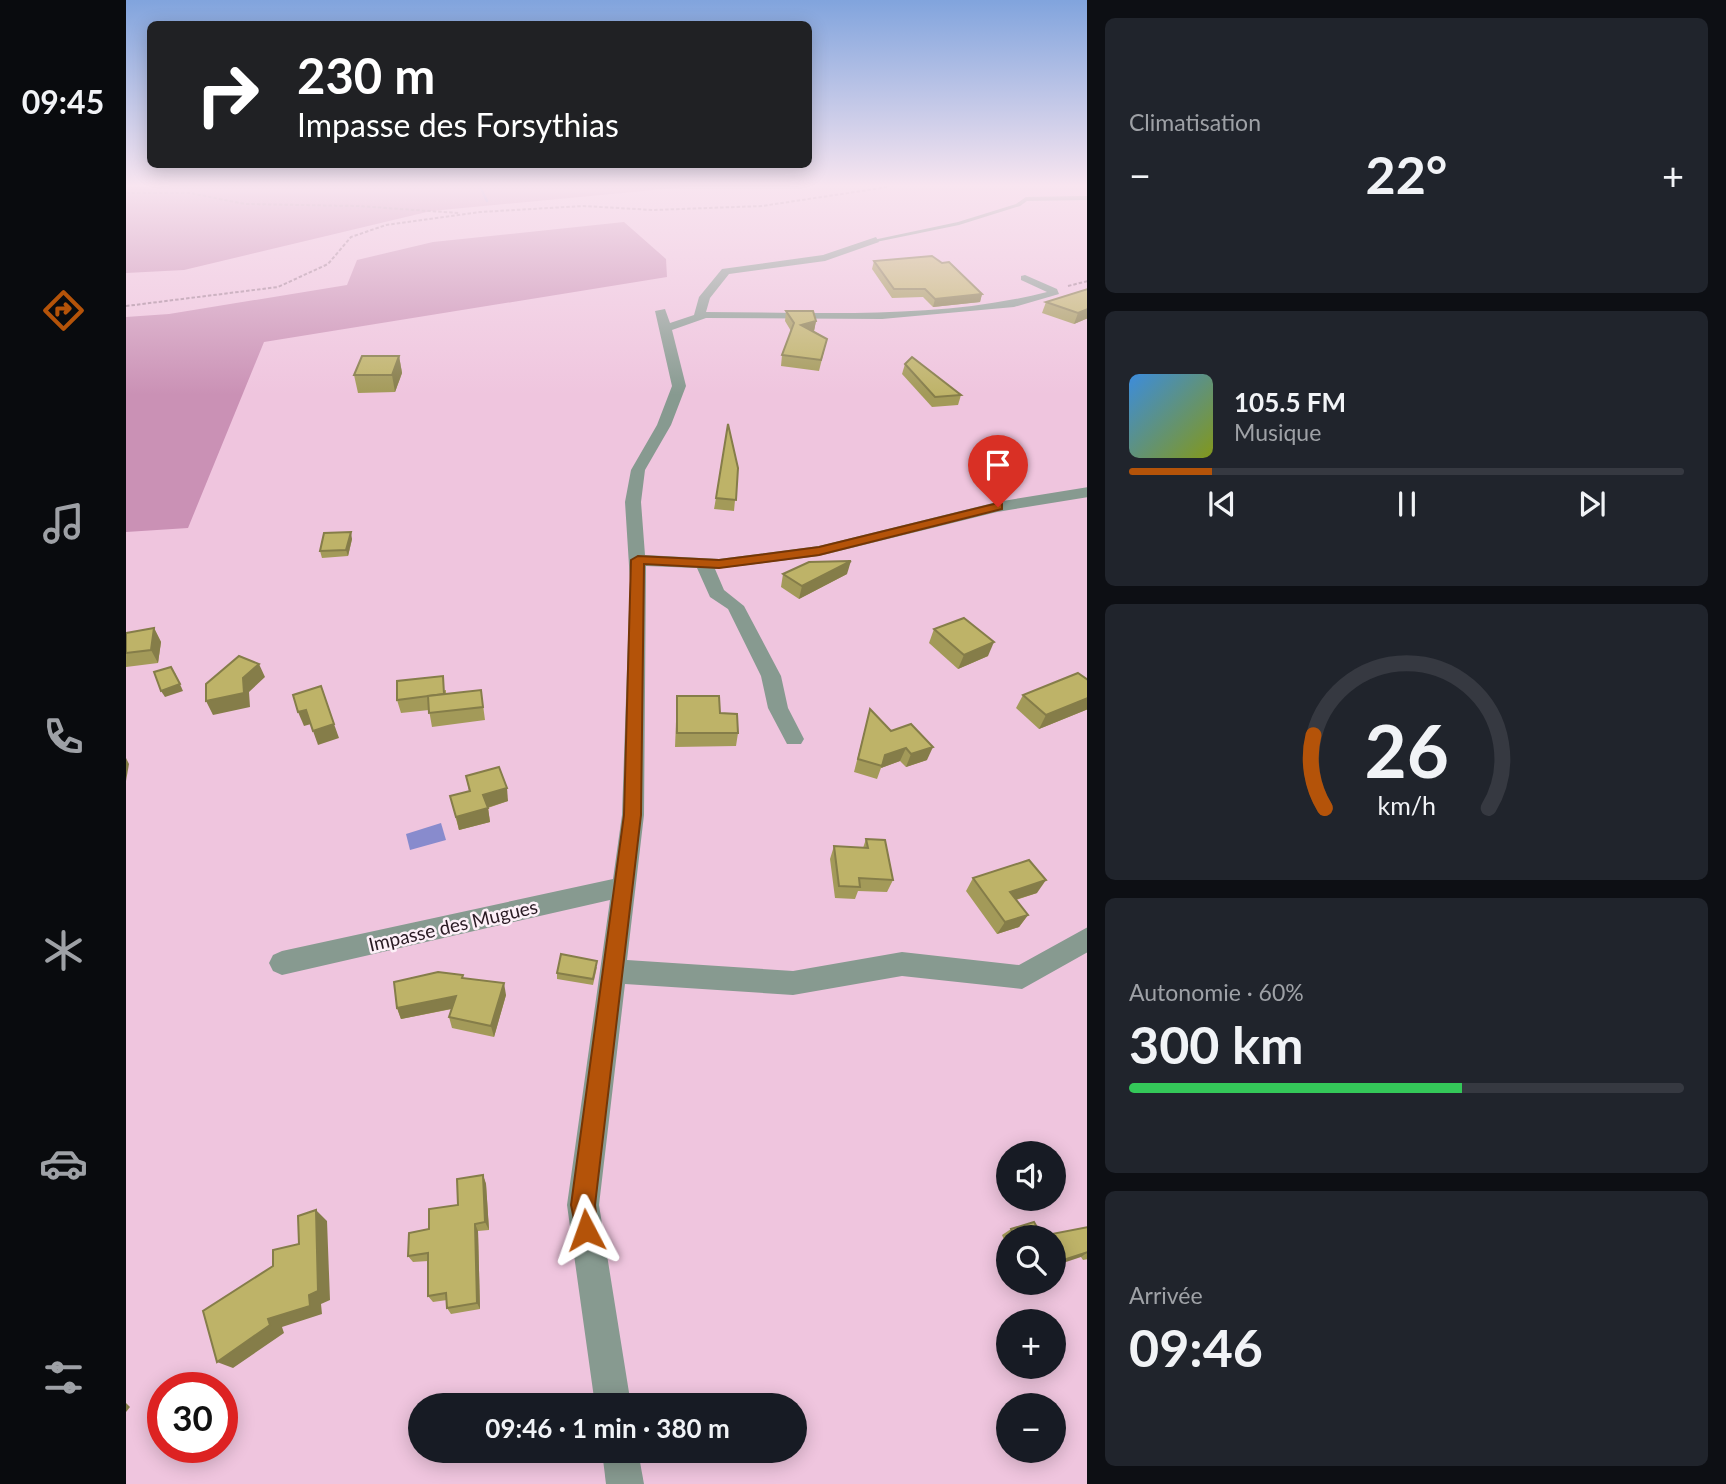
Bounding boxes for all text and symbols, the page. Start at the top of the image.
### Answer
text: 230 m [297,46,435,104]
icon: right [182,49,273,140]
text: 09:45 [22,82,104,121]
text: Impasse des Forsythias [297,105,619,144]
text: Climatisation [1129,108,1261,136]
text: 22° [1366,143,1447,205]
text: − [1129,152,1151,198]
text: + [1662,152,1684,198]
icon: directions [39,286,88,335]
text: 105.5 FM [1234,386,1346,418]
text: Musique [1234,418,1321,446]
pin [968,435,1028,507]
icon: arrive [979,446,1017,484]
icon: previous [1203,485,1241,523]
icon: pause [1388,485,1426,523]
icon: next [1573,485,1611,523]
icon: music [39,499,88,548]
text: 26 [1364,706,1449,794]
icon: phone [39,712,88,761]
text: km/h [1377,790,1436,820]
street label: Impasse des Mugues [366,894,540,956]
icon: climate [39,926,88,975]
text: Autonomie · 60% [1129,978,1304,1006]
text: 300 km [1129,1013,1303,1075]
icon: car [39,1139,88,1188]
map controls [996,1141,1066,1463]
button: sound [996,1141,1066,1211]
position arrow [549,1193,623,1267]
button: search [996,1225,1066,1295]
text: Arrivée [1129,1281,1203,1309]
button: + [996,1309,1066,1379]
text: 09:46 [1129,1316,1263,1378]
icon: filters [39,1353,88,1402]
speed limit sign: 30 [147,1372,238,1463]
button: − [996,1393,1066,1463]
text: 09:46 · 1 min · 380 m [485,1412,730,1444]

